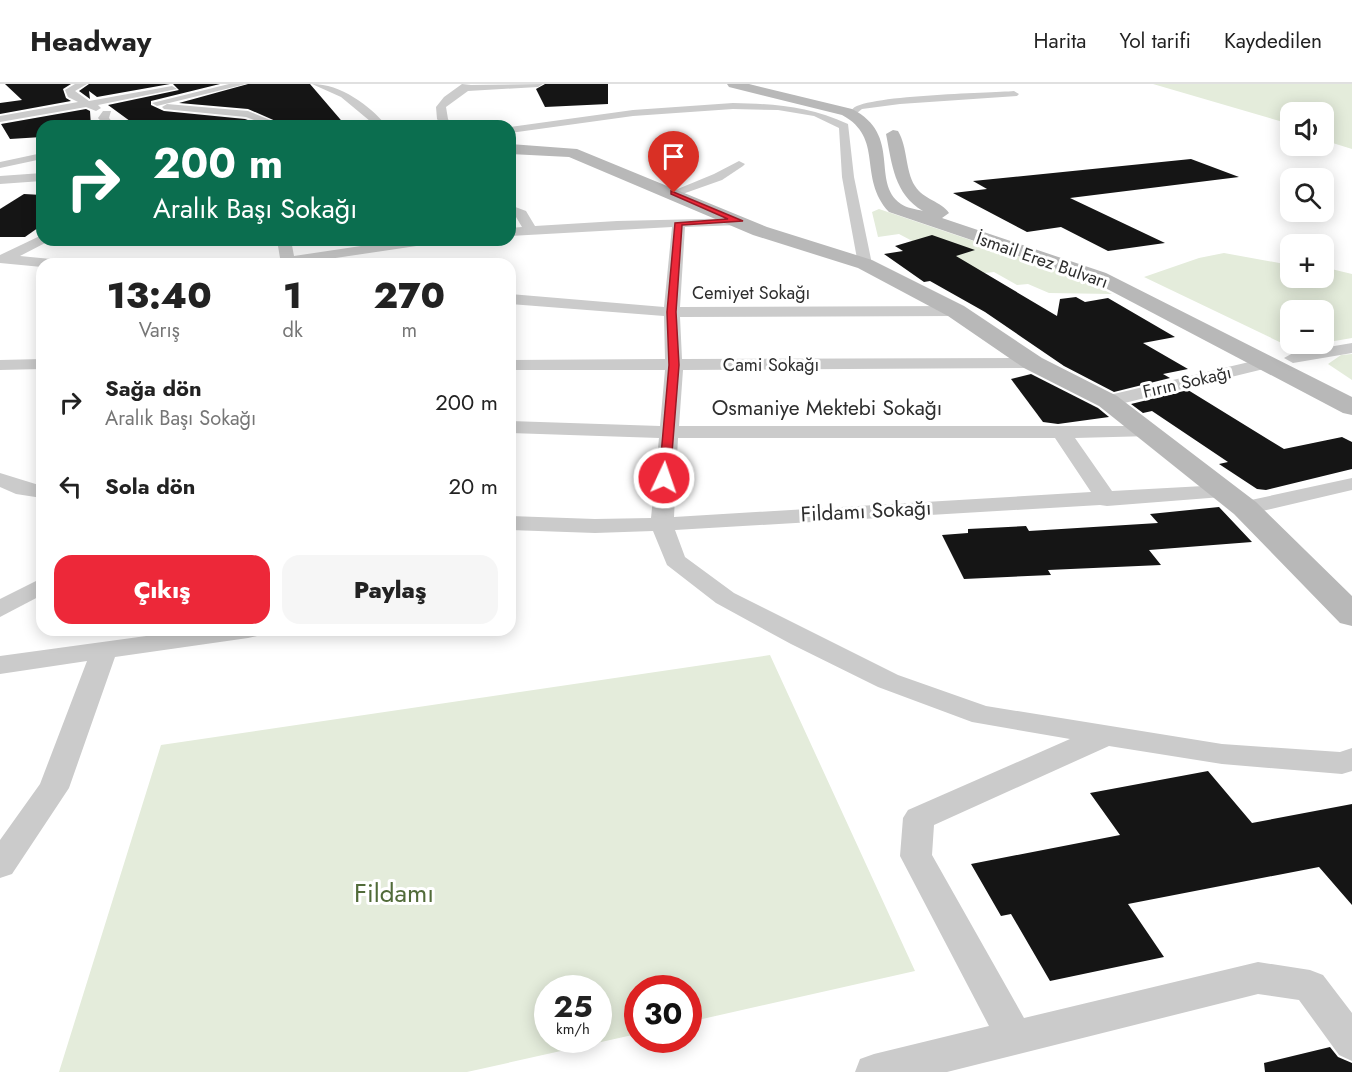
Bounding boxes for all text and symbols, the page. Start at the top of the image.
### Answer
text: Headway [30,21,151,62]
text: Harita [1034,26,1086,56]
text: Yol tarifi [1119,26,1191,56]
text: Kaydedilen [1224,26,1322,56]
map controls [1280,102,1334,354]
button: sound [1280,102,1334,156]
pin [648,131,699,193]
text: 200 m [153,133,283,194]
icon: arrive [657,140,690,173]
icon: right [54,144,132,222]
button: search [1280,168,1334,222]
text: Aralık Başı Sokağı [153,189,357,228]
street label: İsmail Erez Bulvarı [972,225,1112,295]
button: + [1280,234,1334,288]
text: 13:40 [107,269,212,321]
text: 1 [283,269,302,321]
text: 270 [374,269,445,321]
street label: Cemiyet Sokağı [692,280,810,306]
button: − [1280,300,1334,354]
text: Varış [139,316,180,345]
text: dk [283,316,303,345]
text: m [402,316,417,345]
street label: Cami Sokağı [723,352,819,378]
street label: Fırın Sokağı [1140,359,1234,405]
text: Sağa dön [105,372,202,404]
icon: right [54,386,87,419]
text: 200 m [435,386,498,418]
street label: Osmaniye Mektebi Sokağı [712,393,942,423]
text: Aralık Başı Sokağı [105,404,256,433]
position arrow [632,446,696,510]
icon: left [54,470,87,503]
text: Sola dön [105,470,195,502]
text: 20 m [449,470,498,502]
street label: Fildamı Sokağı [800,493,932,529]
button: Çıkış [54,555,270,624]
button: Paylaş [282,555,498,624]
park label: Fildamı [354,874,434,912]
speed limit sign: 30 [624,975,702,1053]
text: 25 [553,985,593,1028]
text: km/h [556,1018,590,1040]

